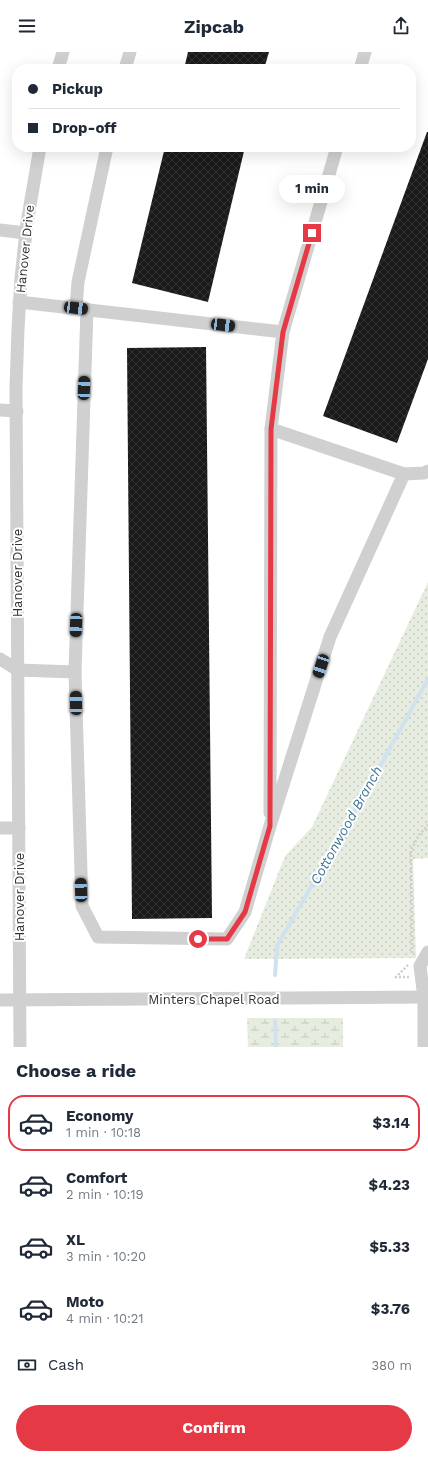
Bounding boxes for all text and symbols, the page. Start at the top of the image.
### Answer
icon: menu [16,15,38,37]
icon: share [390,15,412,37]
text: Zipcab [184,16,244,37]
text: Pickup [52,80,103,98]
text: Drop-off [52,119,117,137]
callout: 1 min [279,175,345,203]
text: 1 min [295,181,329,196]
street label: Hanover Drive [13,204,37,294]
route end [303,224,321,242]
car [63,301,89,315]
car [210,318,236,332]
car [78,376,90,400]
street label: Hanover Drive [10,529,25,617]
car [70,613,82,637]
car [312,653,330,679]
car [70,691,82,715]
water label: Cottonwood Branch [307,763,385,887]
street label: Hanover Drive [12,853,27,941]
car [75,878,87,902]
route start [189,930,207,948]
street label: Minters Chapel Road [148,992,280,1007]
text: Choose a ride [16,1060,136,1081]
icon: car [18,1105,54,1141]
text: Economy [66,1107,133,1125]
text: $3.14 [373,1114,410,1132]
text: 1 min · 10:18 [66,1125,141,1140]
icon: car [18,1167,54,1203]
text: Comfort [66,1169,127,1187]
text: $4.23 [369,1176,410,1194]
text: 2 min · 10:19 [66,1187,144,1202]
icon: car [18,1229,54,1265]
text: XL [66,1231,85,1249]
text: $5.33 [369,1238,410,1256]
text: 3 min · 10:20 [66,1249,146,1264]
icon: car [18,1291,54,1327]
text: Moto [66,1293,104,1311]
text: $3.76 [371,1300,410,1318]
text: 4 min · 10:21 [66,1311,143,1326]
icon: cash [16,1354,38,1376]
text: Cash [48,1356,84,1374]
text: 380 m [372,1358,412,1373]
button: Confirm [16,1405,412,1451]

